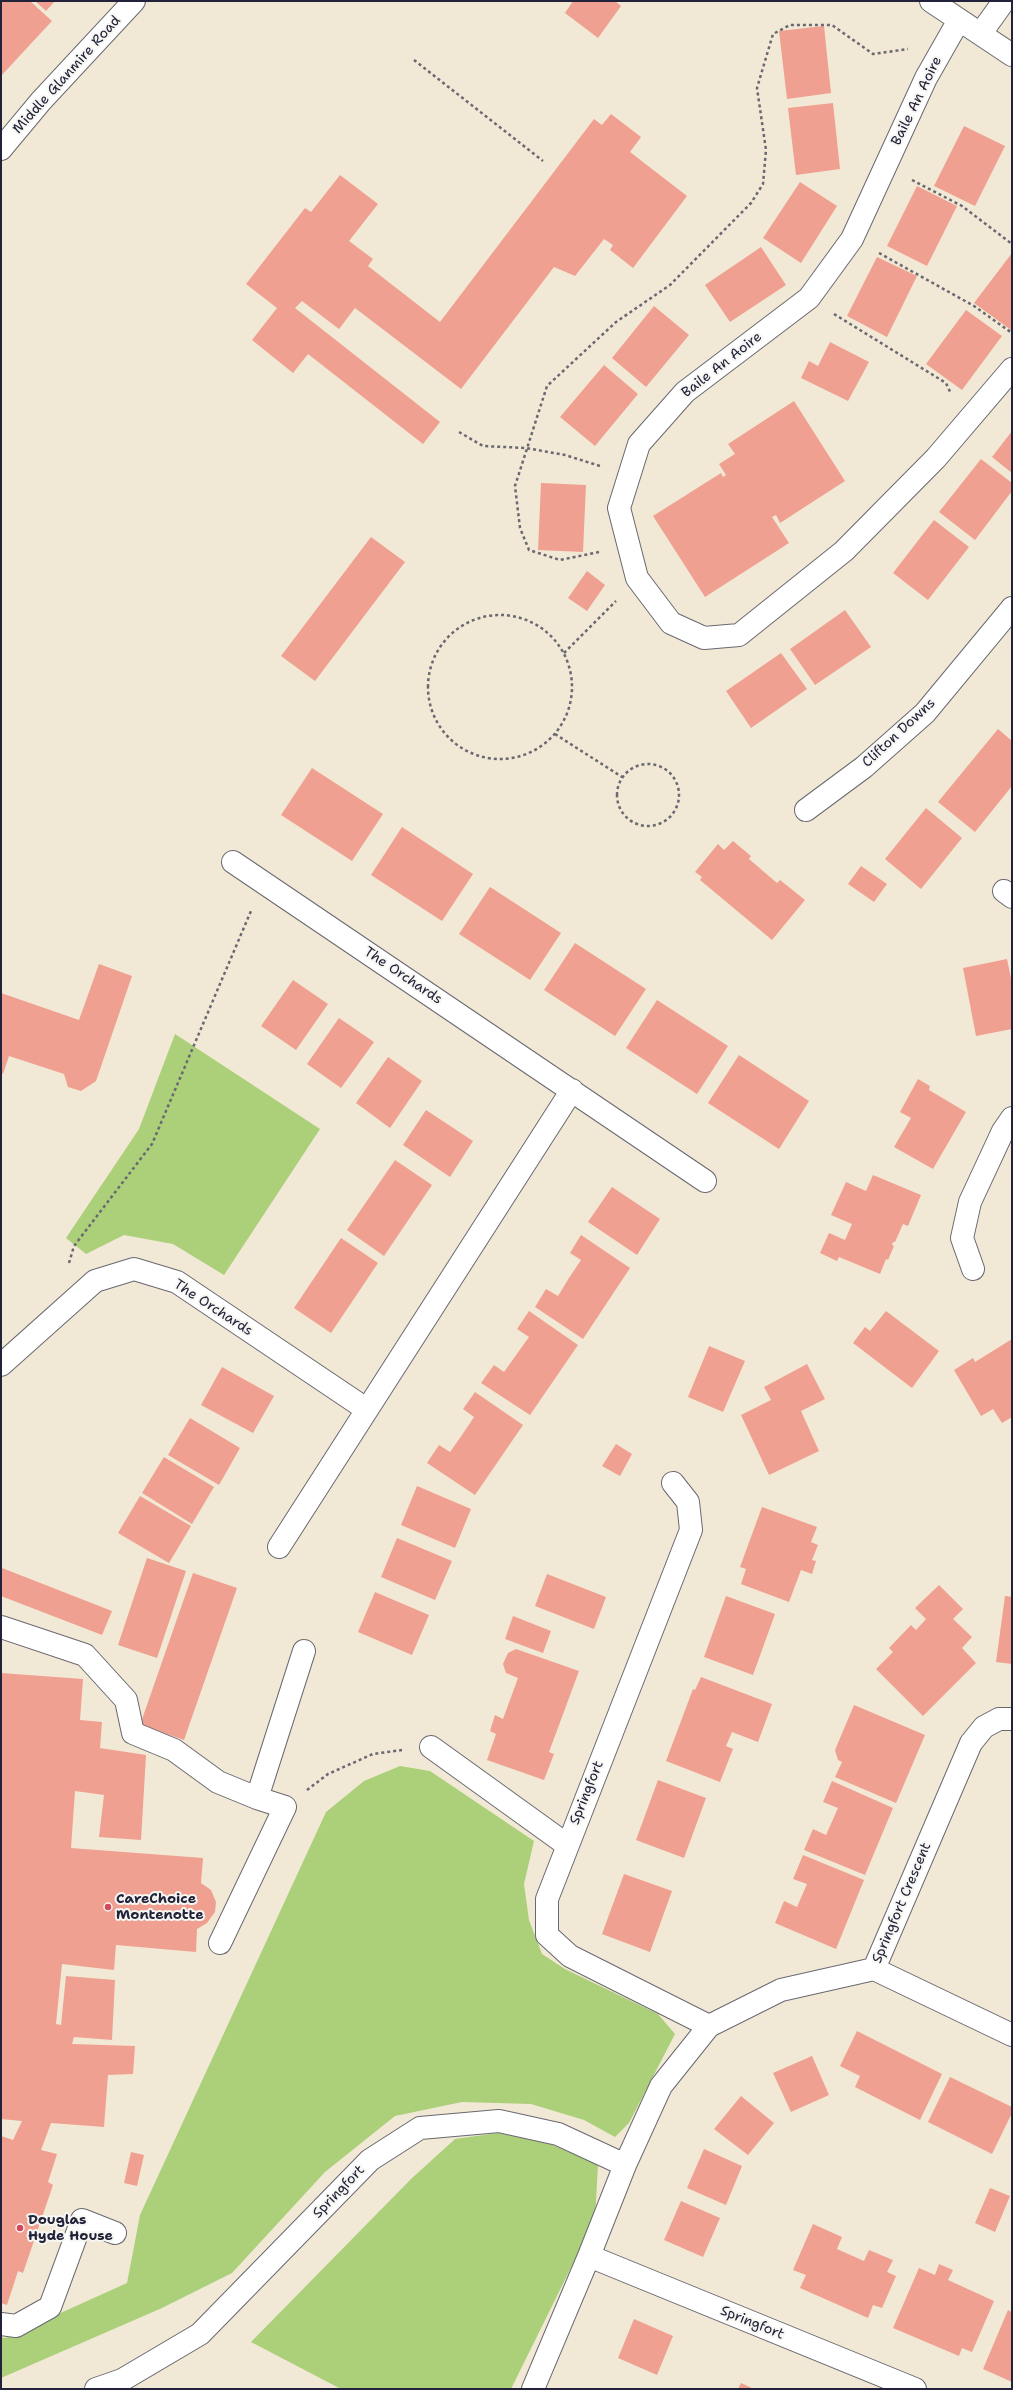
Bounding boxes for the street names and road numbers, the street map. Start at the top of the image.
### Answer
street label: Middle Glanmire Road [10,13,124,137]
street label: Baile An Aoire [888,54,946,148]
street label: Baile An Aoire [679,329,765,401]
street label: Clifton Downs [859,695,939,771]
street label: The Orchards [361,944,445,1008]
street label: The Orchards [170,1276,256,1340]
street label: Springfort [567,1759,607,1827]
street label: Springfort Crescent [869,1840,935,1966]
street label: Springfort [310,2162,368,2222]
street label: Springfort [718,2303,786,2343]

